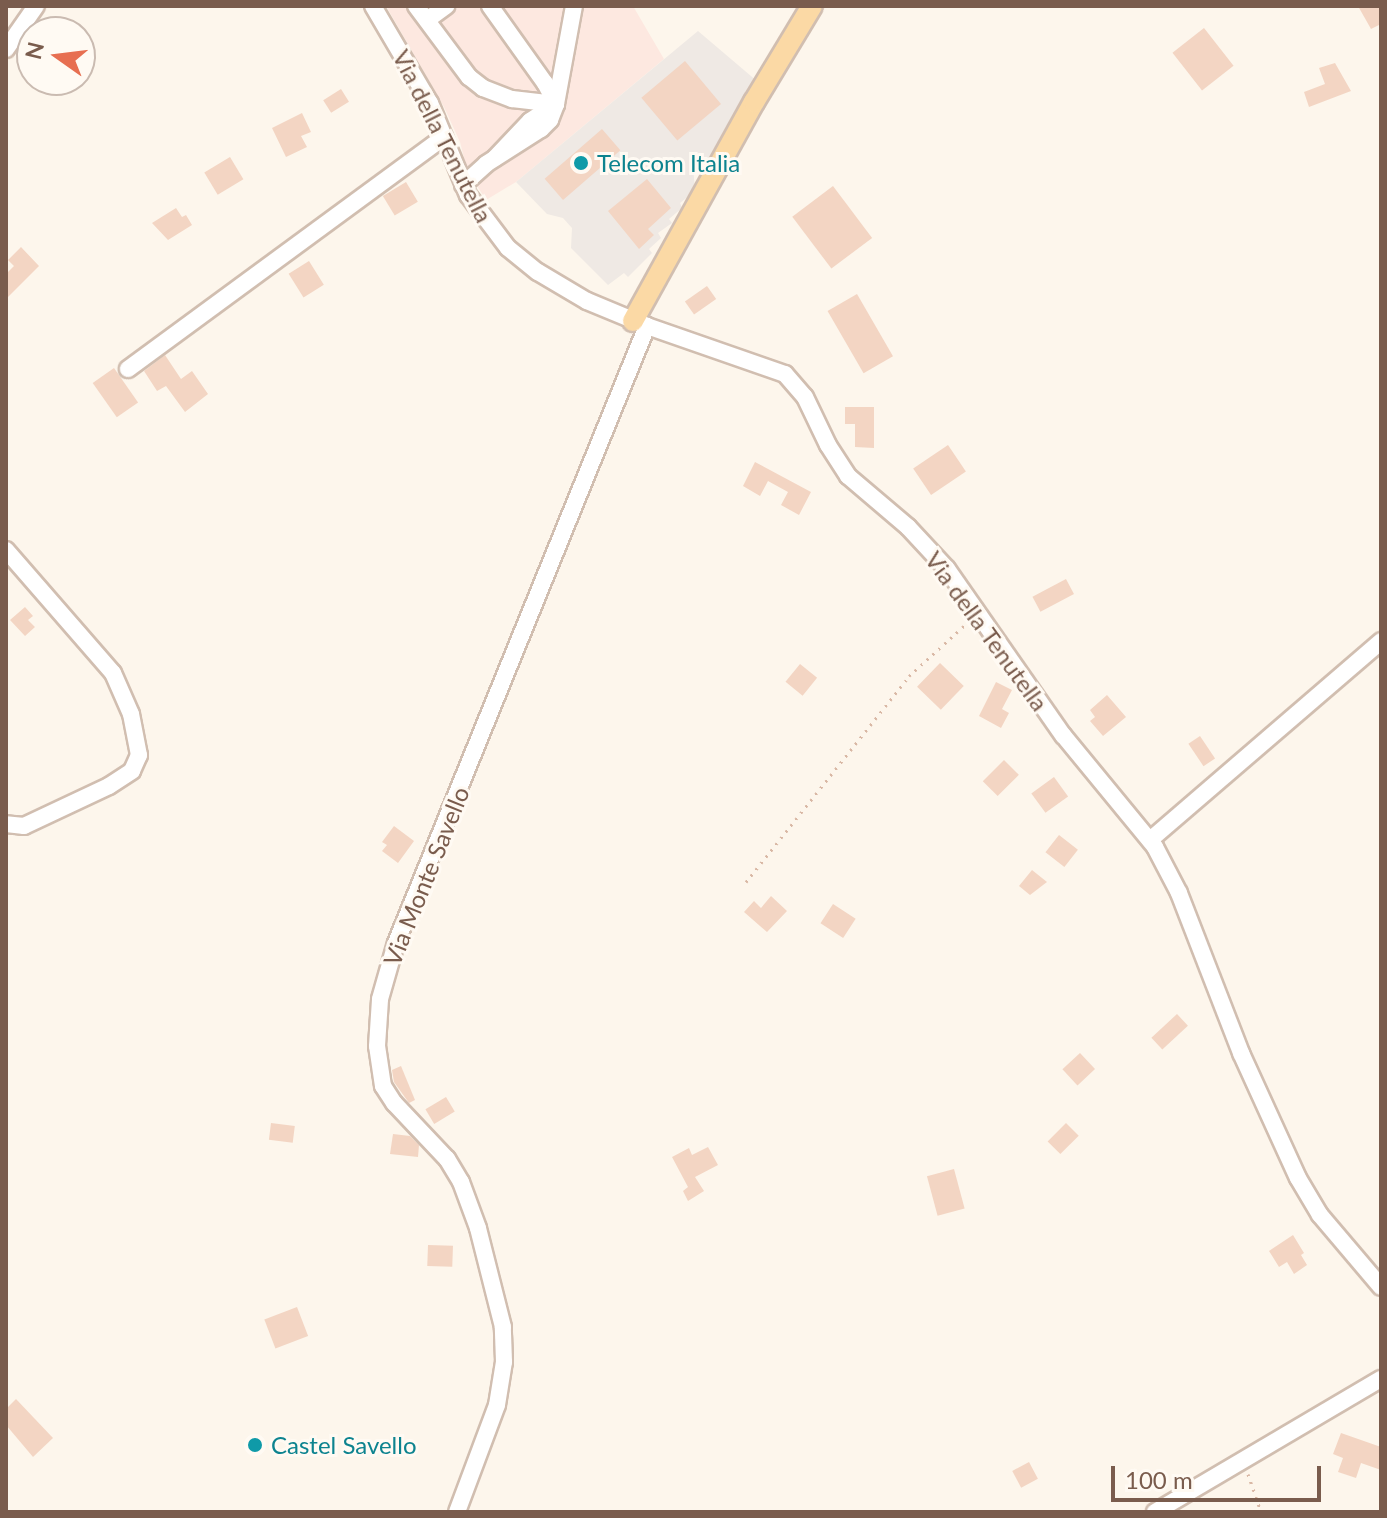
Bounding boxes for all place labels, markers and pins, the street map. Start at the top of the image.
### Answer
place label: Telecom Italia [597,149,740,177]
marker: Telecom Italia [572,154,590,172]
place label: Castel Savello [271,1431,417,1459]
marker: Castel Savello [246,1436,264,1454]

